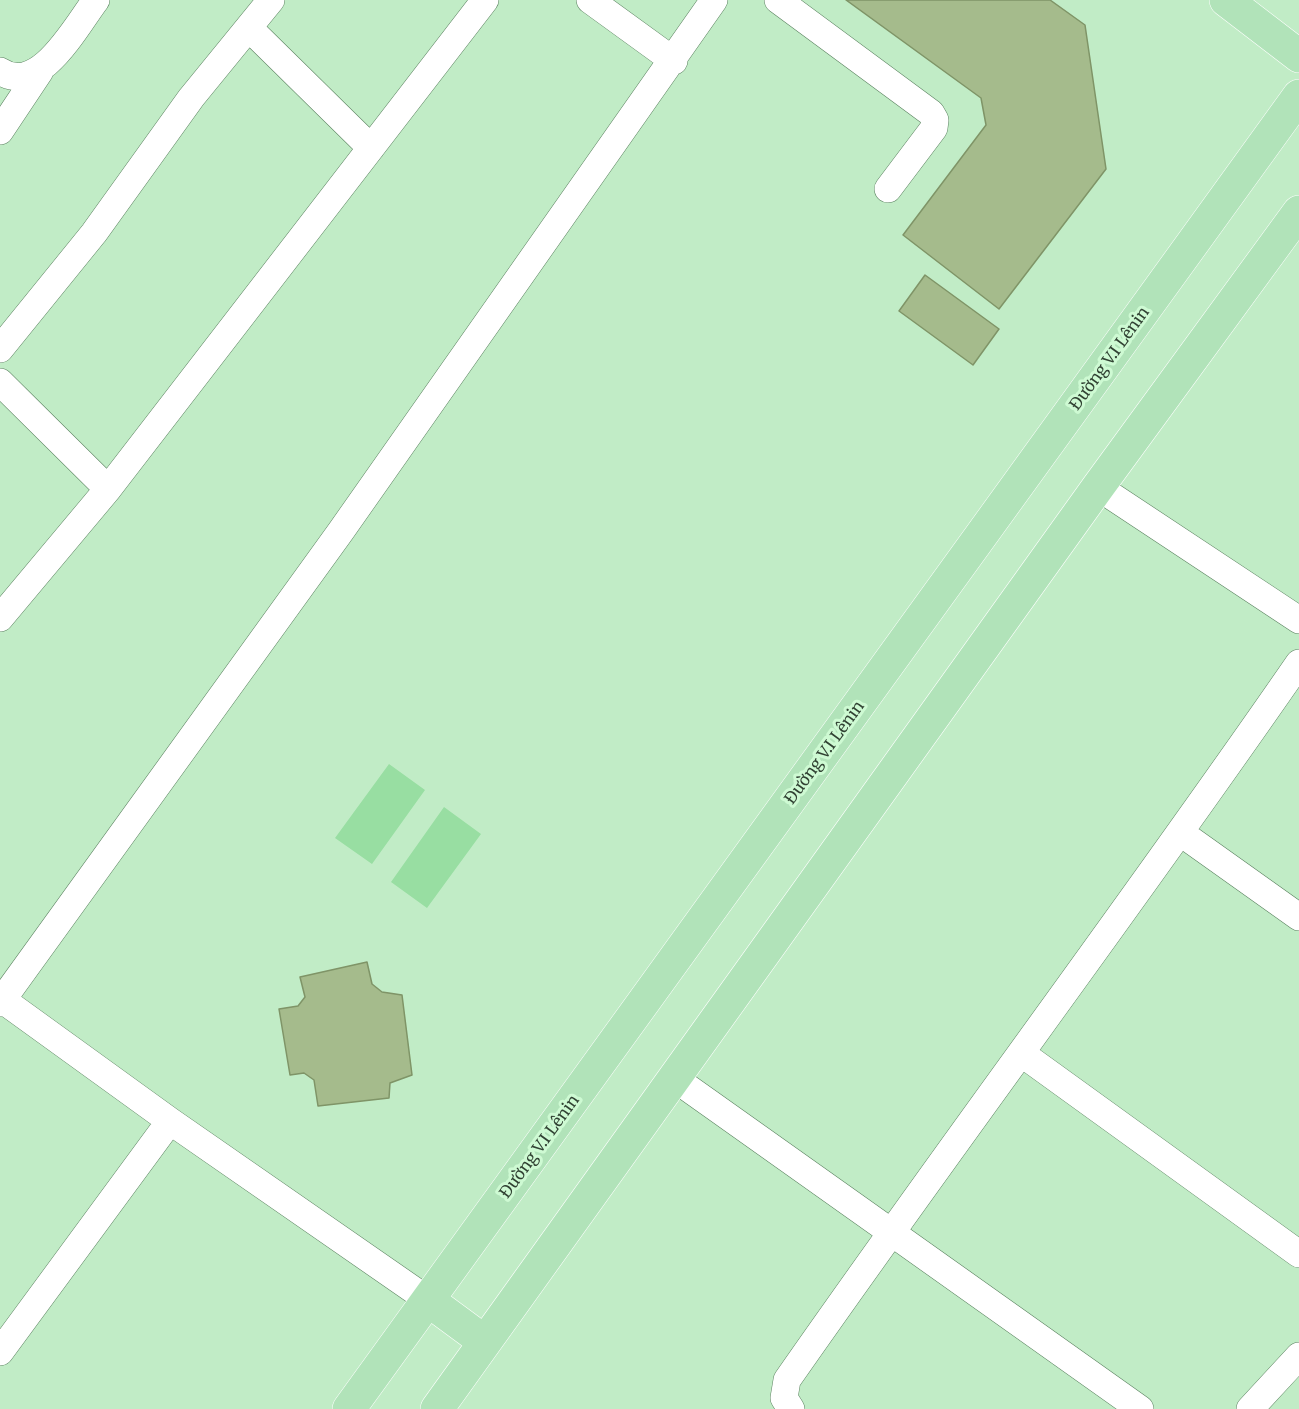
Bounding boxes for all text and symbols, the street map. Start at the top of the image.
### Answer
street label: Đường V.I Lênin [1066,304,1154,414]
street label: Đường V.I Lênin [781,698,869,808]
street label: Đường V.I Lênin [496,1092,584,1202]

